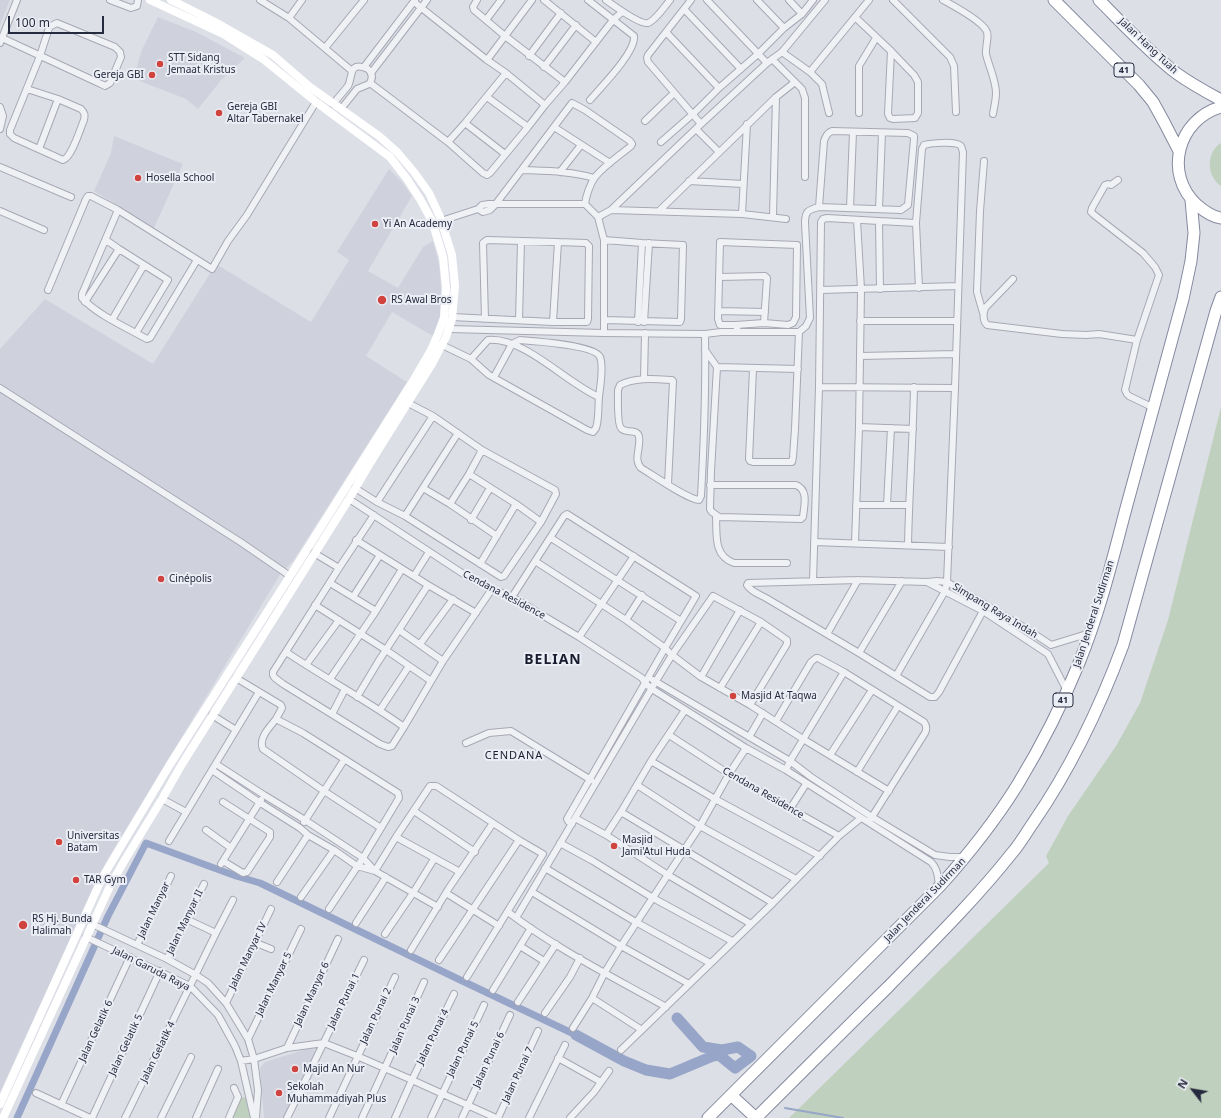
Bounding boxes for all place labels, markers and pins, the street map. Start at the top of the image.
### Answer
place label: STT Sidang Jemaat Kristus [168,52,235,76]
marker: STT Sidang Jemaat Kristus [155,59,165,69]
place label: Gereja GBI [94,69,144,81]
marker: Gereja GBI [147,70,157,80]
place label: Gereja GBI Altar Tabernakel [227,101,304,124]
marker: Gereja GBI Altar Tabernakel [214,108,224,118]
place label: Hosella School [146,172,214,184]
marker: Hosella School [133,173,143,183]
place label: Yi An Academy [383,218,452,230]
marker: Yi An Academy [370,219,380,229]
marker: RS Awal Bros [376,294,388,306]
place label: RS Awal Bros [391,294,452,306]
place label: Cinépolis [169,573,212,585]
marker: Cinépolis [156,574,166,584]
place label: Masjid At Taqwa [741,690,817,702]
marker: Masjid At Taqwa [728,691,738,701]
place label: Universitas Batam [67,830,119,854]
place label: Masjid Jami'Atul Huda [622,834,691,858]
marker: Universitas Batam [54,837,64,847]
marker: Masjid Jami'Atul Huda [609,841,619,851]
place label: TAR Gym [84,874,126,886]
marker: TAR Gym [71,875,81,885]
place label: RS Hj. Bunda Halimah [32,913,92,936]
marker: RS Hj. Bunda Halimah [17,919,29,931]
place label: Majid An Nur [303,1063,365,1075]
marker: Majid An Nur [290,1064,300,1074]
place label: Sekolah Muhammadiyah Plus [287,1081,386,1104]
marker: Sekolah Muhammadiyah Plus [274,1088,284,1098]

